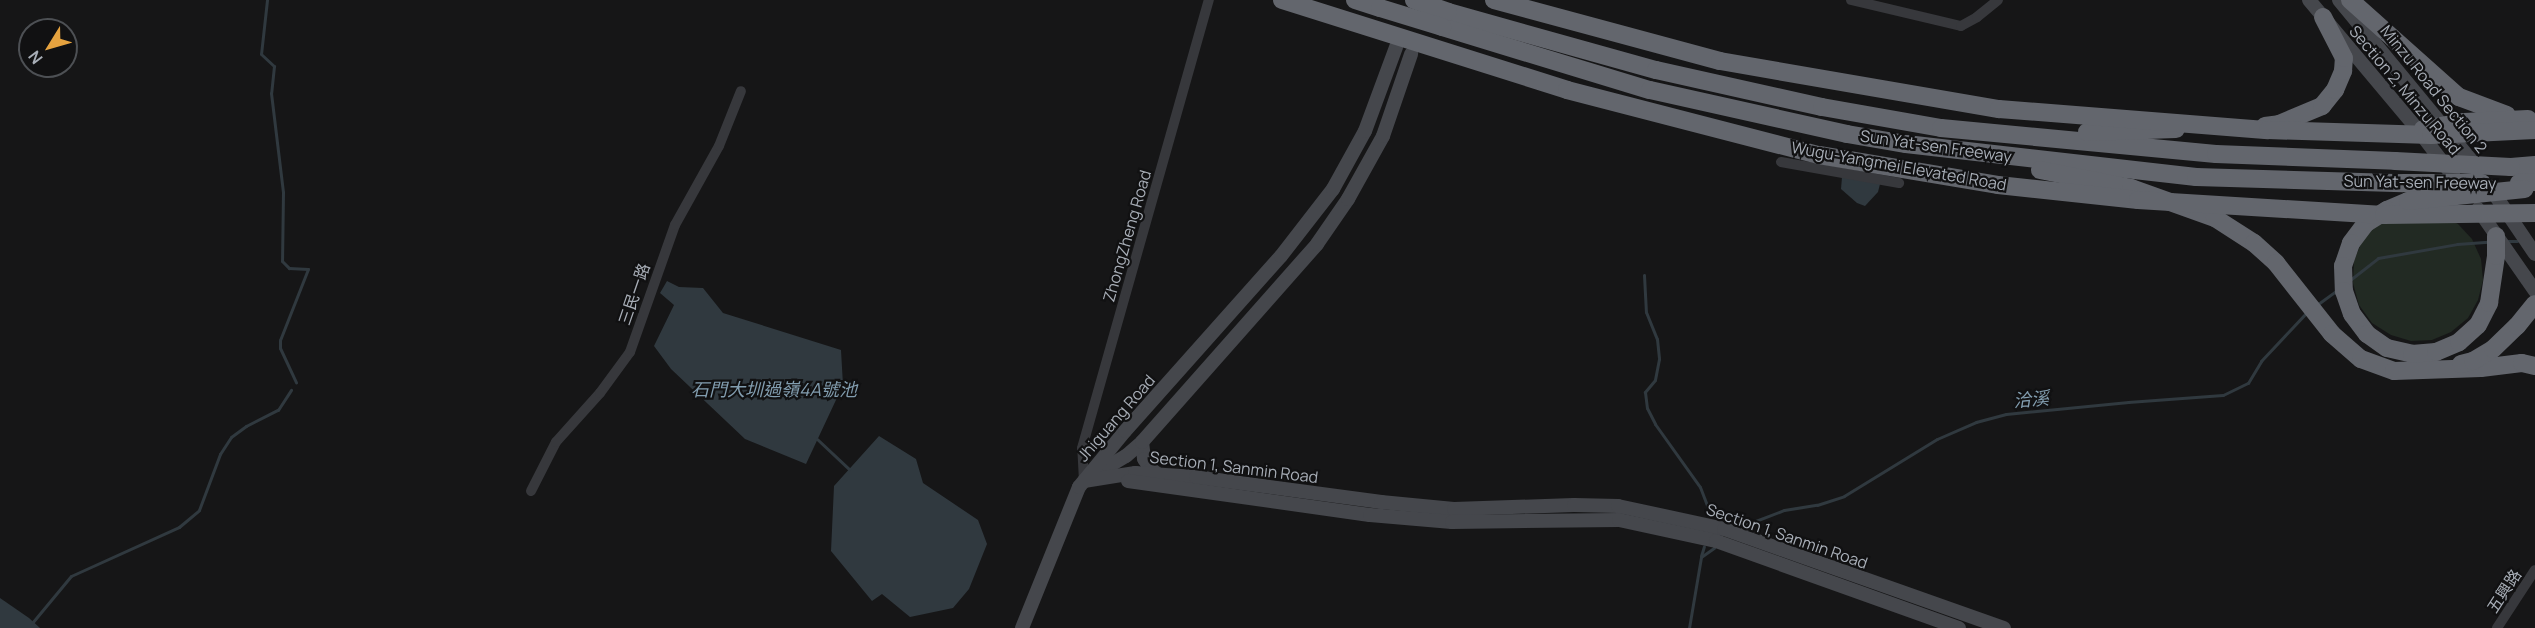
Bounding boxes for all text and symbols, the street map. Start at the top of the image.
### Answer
north arrow [18,18,78,78]
street label: Section 2, Minzu Road [2345,21,2465,159]
street label: Minzu Road Section 2 [2377,21,2491,157]
text: N [23,46,47,69]
street label: Sun Yat-sen Freeway [1859,126,2013,166]
street label: Wugu-Yangmei Elevated Road [1790,138,2008,194]
street label: ZhongZheng Road [1099,168,1155,304]
street label: Sun Yat-sen Freeway [2344,171,2496,193]
street label: 三民一路 [615,261,653,327]
street label: Jhiguang Road [1073,371,1159,465]
water label: 石門大圳過嶺4A號池 [691,378,857,400]
water label: 洽溪 [2012,387,2050,411]
street label: Section 1, Sanmin Road [1149,447,1319,487]
street label: Section 1, Sanmin Road [1704,499,1870,573]
street label: 五興路 [2483,566,2525,616]

